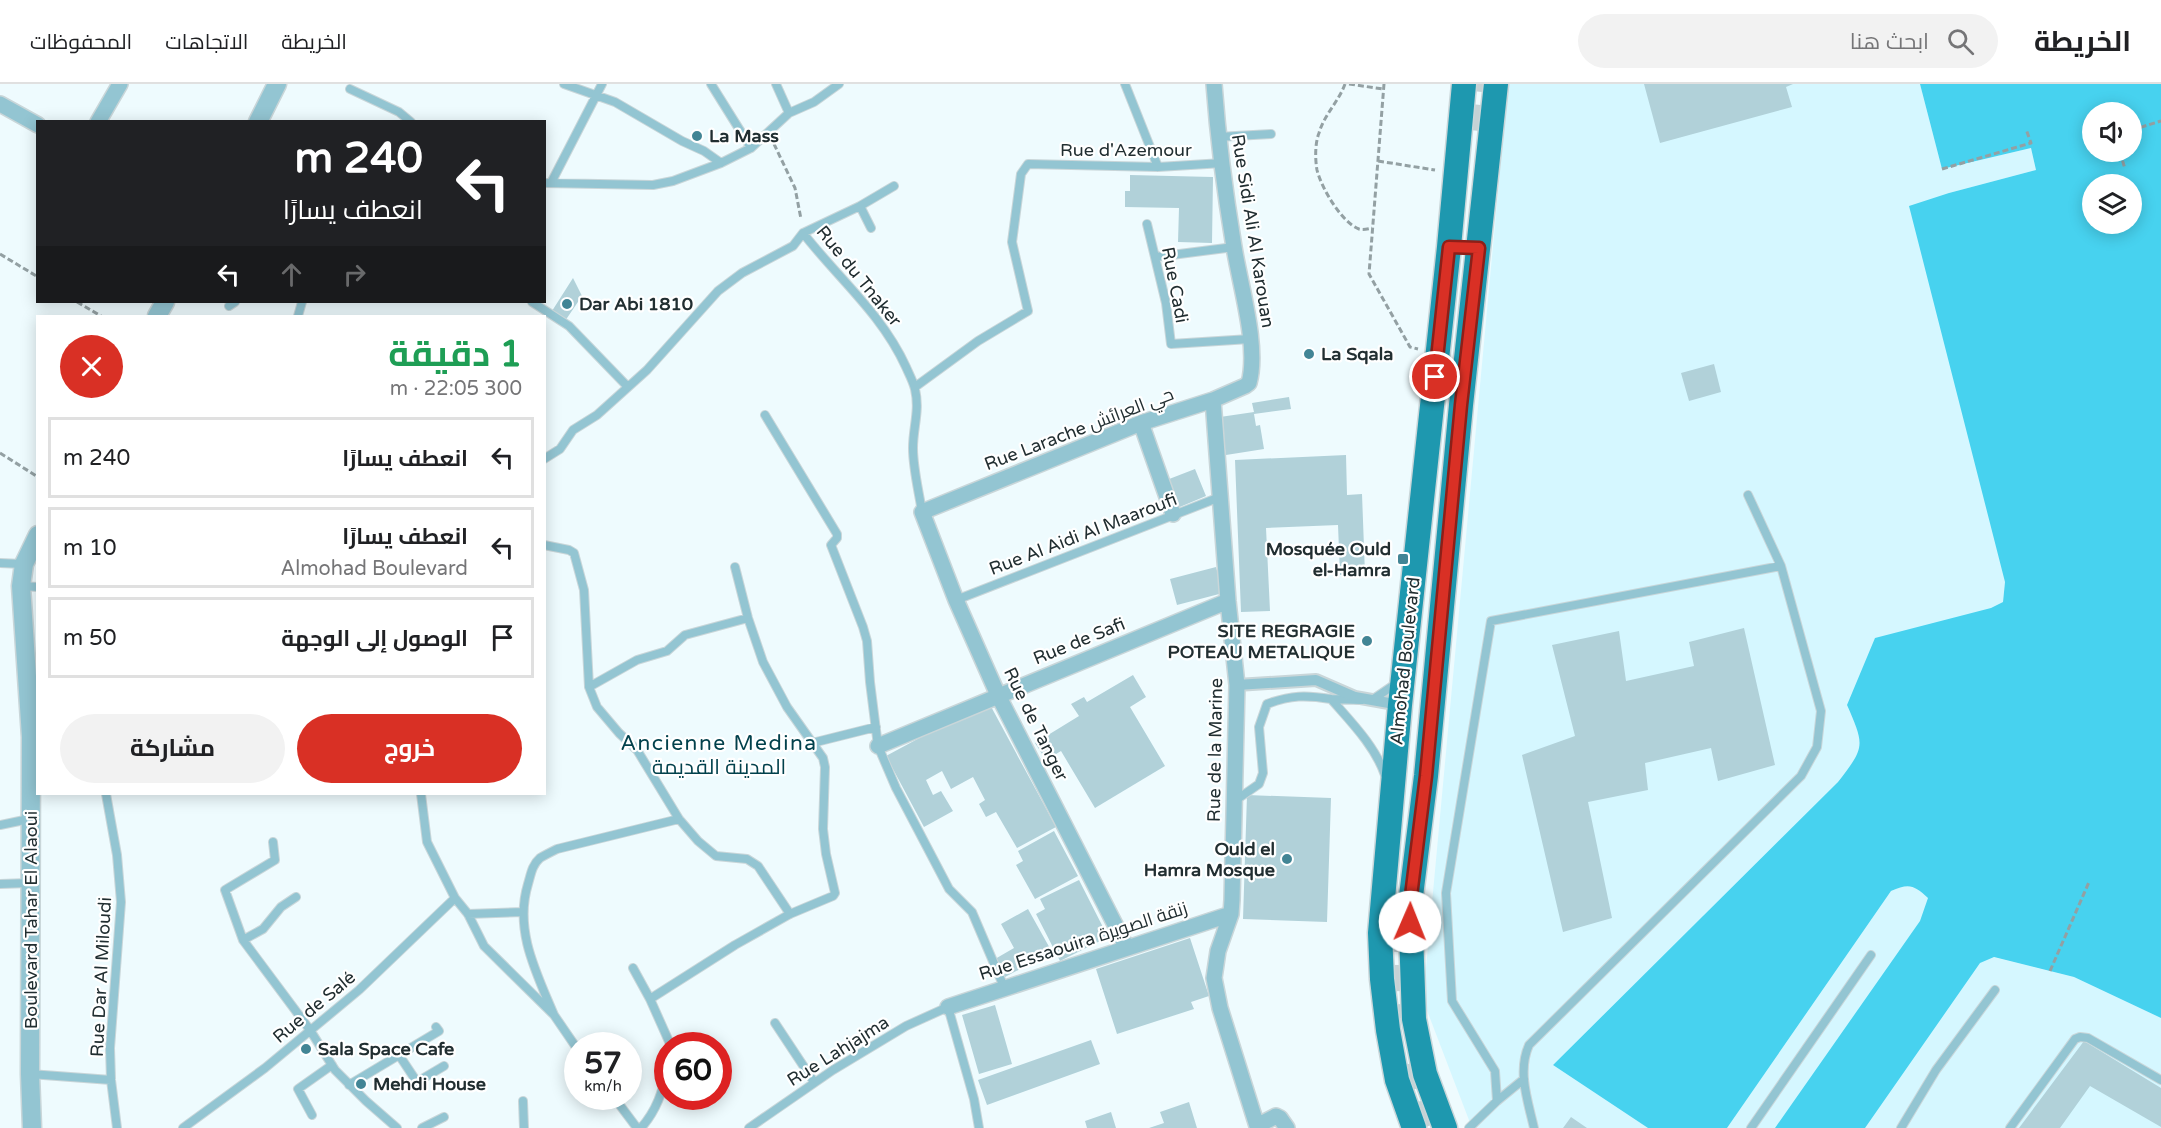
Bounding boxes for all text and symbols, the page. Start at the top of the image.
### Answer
search box [1578,14,1998,68]
icon: search [1944,25,1977,58]
text: الخريطة [2034,25,2131,59]
text: ابحث هنا [1850,29,1929,55]
text: المحفوظات [30,30,132,55]
text: الاتجاهات [165,30,248,55]
text: الخريطة [281,30,347,55]
map controls [2082,102,2142,234]
button: sound [2082,102,2142,162]
place label: La Mass [709,125,779,147]
marker: La Mass [690,129,704,143]
text: 240 m [294,133,423,184]
street label: Rue Sidi Ali Al Karouan [1227,133,1279,329]
street label: Rue d'Azemour [1060,139,1192,161]
icon: left [444,144,522,222]
button: layers [2082,174,2142,234]
text: انعطف يسارًا [283,194,423,227]
street label: Rue du Tnaker [812,221,906,331]
street label: Rue Cadi [1157,245,1193,325]
icon: left [212,258,245,291]
icon: ahead [275,258,308,291]
icon: right [338,258,371,291]
place label: Dar Abi 1810 [579,293,693,315]
marker: Dar Abi 1810 [560,297,574,311]
text: 1 دقيقة [388,333,522,376]
button: close [60,335,123,398]
place label: La Sqala [1321,343,1393,365]
marker: La Sqala [1302,347,1316,361]
pin [1409,351,1460,402]
icon: arrive [1418,360,1451,393]
text: 300 m · 22:05 [390,377,522,401]
street label: Rue Larache حي العرائش [981,383,1178,478]
icon: left [486,441,519,474]
text: 240 m [63,445,130,471]
text: انعطف يسارًا [342,446,468,472]
street label: Rue Al Aidi Al Maaroufi [986,488,1180,580]
text: انعطف يسارًا [342,524,468,550]
icon: left [486,531,519,564]
text: 10 m [63,535,117,561]
place label: Mosquée Ould el-Hamra [1266,538,1391,581]
marker: Mosquée Ould el-Hamra [1396,552,1410,566]
text: Almohad Boulevard [280,557,468,581]
street label: Almohad Boulevard [1385,576,1425,746]
street label: Rue de Safi [1030,613,1128,669]
place label: SITE REGRAGIE POTEAU METALIQUE [1168,620,1355,663]
icon: arrive [486,621,519,654]
text: 50 m [63,625,117,651]
text: الوصول إلى الوجهة [281,626,468,652]
marker: SITE REGRAGIE POTEAU METALIQUE [1360,634,1374,648]
street label: Rue de Tanger [999,663,1073,785]
street label: Rue de la Marine [1203,678,1227,822]
button: مشاركة [60,714,285,783]
button: خروج [297,714,522,783]
district label: Ancienne Medina المدينة القديمة [620,731,818,780]
street label: Boulevard Tahar El Alaoui [20,811,42,1029]
place label: Ould el Hamra Mosque [1144,838,1275,881]
marker: Ould el Hamra Mosque [1280,852,1294,866]
position arrow [1378,890,1442,954]
street label: Rue Dar Al Miloudi [86,896,116,1058]
street label: Rue Essaouira زنقة الصويرة [976,897,1190,985]
street label: Rue de Salé [268,966,360,1048]
street label: Rue Lahjajma [783,1011,893,1091]
speed limit sign: 60 [654,1032,732,1110]
place label: Sala Space Cafe [318,1038,454,1060]
marker: Sala Space Cafe [299,1042,313,1056]
text: 57 [584,1045,622,1082]
place label: Mehdi House [373,1073,486,1095]
marker: Mehdi House [354,1077,368,1091]
text: km/h [584,1077,622,1095]

